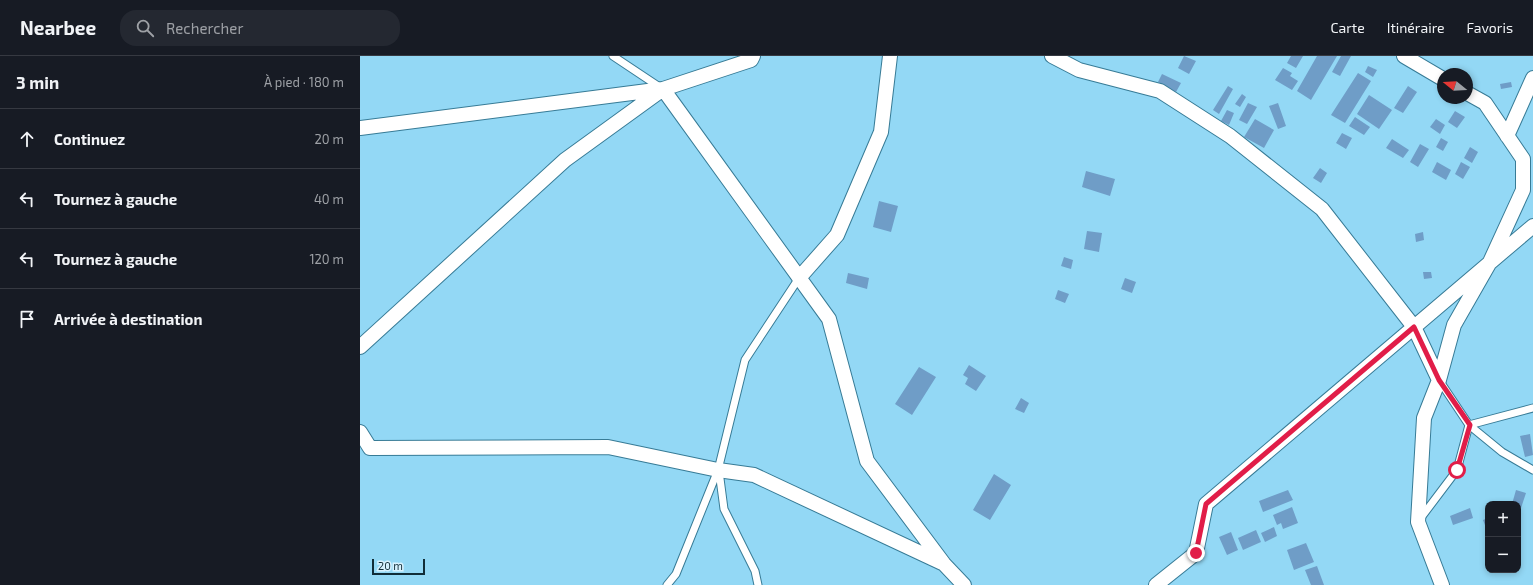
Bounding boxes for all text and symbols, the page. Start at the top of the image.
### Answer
search box [120,10,400,46]
text: Nearbee [20,16,96,39]
icon: search [134,17,156,39]
text: Rechercher [166,19,243,37]
text: Carte [1331,19,1365,36]
text: Itinéraire [1387,19,1445,36]
text: Favoris [1467,19,1513,36]
north arrow [1437,68,1473,104]
text: 3 min [16,72,59,92]
text: À pied · 180 m [264,74,344,90]
icon: ahead [16,128,38,150]
text: Continuez [54,130,125,148]
text: 20 m [315,131,344,147]
icon: left [16,188,38,210]
text: Tournez à gauche [54,190,177,208]
text: 40 m [314,191,344,207]
icon: left [16,248,38,270]
text: Tournez à gauche [54,250,177,268]
text: 120 m [309,251,344,267]
icon: arrive [16,308,38,330]
text: Arrivée à destination [54,310,202,328]
route start [1448,461,1466,479]
map controls [1485,501,1521,573]
button: + [1485,501,1521,537]
button: − [1485,537,1521,573]
route end [1187,544,1205,562]
scale bar [372,557,425,576]
text: 20 m [378,559,403,572]

